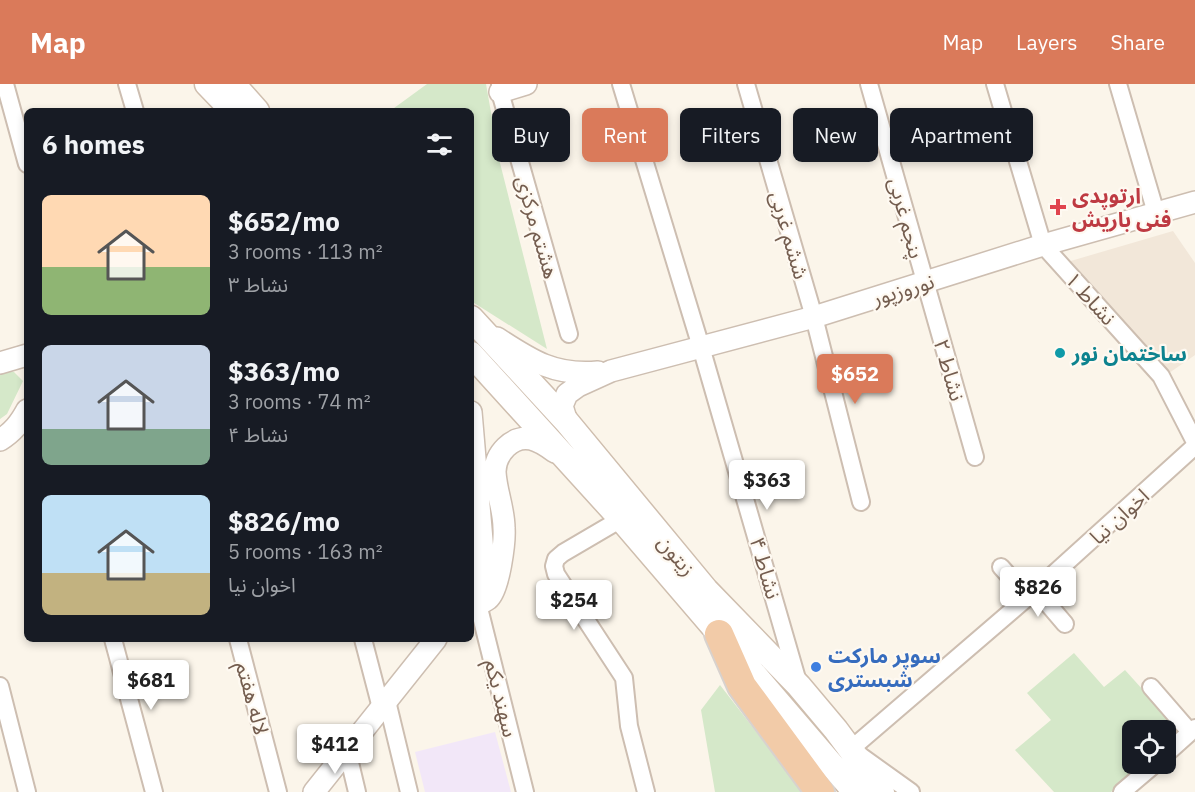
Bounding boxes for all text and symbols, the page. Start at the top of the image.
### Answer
text: Map [30,24,86,61]
text: Map [943,28,983,56]
text: Layers [1016,28,1078,56]
text: Share [1111,28,1165,56]
chip: Buy [492,108,570,162]
chip: Rent [582,108,668,162]
chip: Filters [680,108,781,162]
chip: New [793,108,878,162]
chip: Apartment [890,108,1033,162]
text: 6 homes [42,127,145,161]
icon: filters [423,128,456,161]
street label: هشتم مرکزی [508,172,566,282]
street label: پنجم غربی [881,174,931,262]
place label: ارتوپدی فنی باریش [1072,181,1171,233]
street label: ششم غربی [762,188,816,283]
marker: ارتوپدی فنی باریش [1049,198,1067,216]
text: $652/mo [228,204,340,238]
icon: home [90,219,162,291]
text: 3 rooms · 113 m² [228,238,383,265]
street label: نشاط ۱ [1059,265,1123,331]
street label: نوروزپور [868,266,938,312]
text: نشاط ۳ [228,271,288,298]
street label: نشاط ۲ [928,336,972,404]
place label: ساختمان نور [1071,339,1187,367]
marker: ساختمان نور [1053,346,1067,360]
text: $363/mo [228,354,340,388]
pin: $652 [819,354,891,405]
text: $652 [831,360,879,387]
icon: home [90,369,162,441]
text: 3 rooms · 74 m² [228,388,371,415]
text: نشاط ۴ [228,421,288,448]
pin: $363 [731,460,803,511]
text: $363 [743,466,791,493]
street label: اخوان نیا [1083,482,1155,550]
text: $826/mo [228,504,340,538]
icon: home [90,519,162,591]
street label: زیتون [652,529,702,581]
street label: نشاط ۴ [744,534,788,602]
text: 5 rooms · 163 m² [228,538,383,565]
pin: $826 [1002,567,1074,618]
text: اخوان نیا [228,571,296,598]
text: $826 [1014,573,1062,600]
pin: $254 [538,580,610,631]
text: $254 [550,586,598,613]
place label: سوپر مارکت شبستری [828,641,941,693]
street label: سهند يكم [477,656,525,740]
street label: لاله هفتم [228,658,276,738]
pin: $681 [115,660,187,711]
marker: سوپر مارکت شبستری [809,660,823,674]
text: $681 [127,666,175,693]
map controls [1122,720,1176,774]
button: locate [1122,720,1176,774]
pin: $412 [299,724,371,775]
text: $412 [311,730,359,757]

